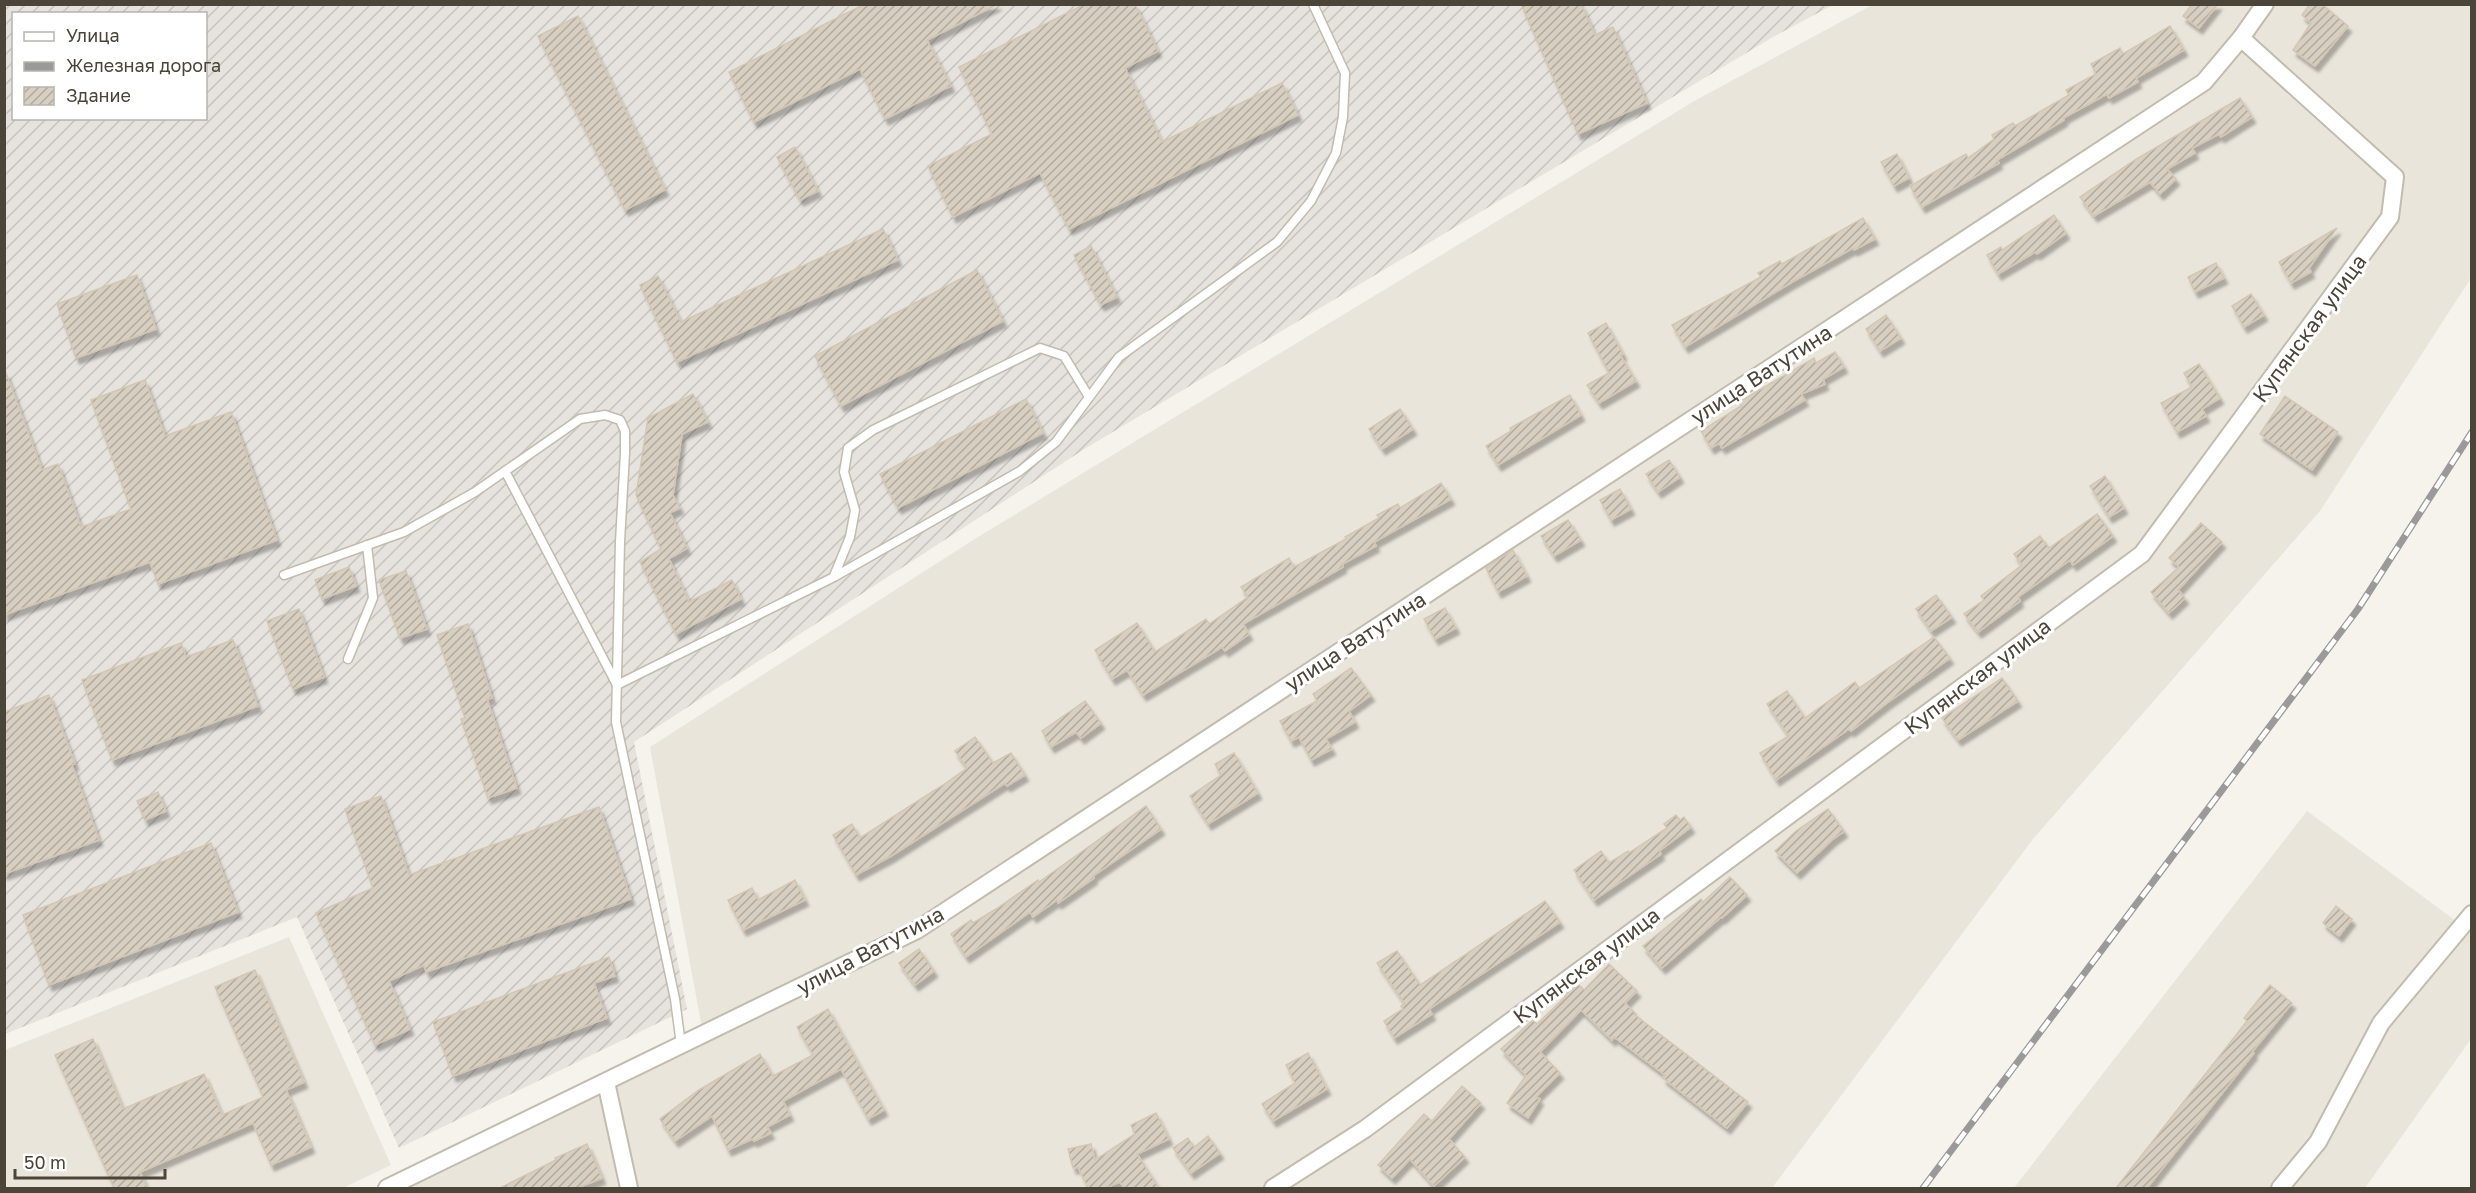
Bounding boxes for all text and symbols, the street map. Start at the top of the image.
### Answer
legend [12,12,207,120]
text: Улица [66,24,120,46]
text: Железная дорога [66,54,221,76]
text: Здание [66,84,131,106]
street label: Купянская улица [2246,249,2372,407]
street label: улица Ватутина [1685,319,1837,429]
street label: улица Ватутина [1279,586,1431,696]
street label: Купянская улица [1899,612,2055,740]
street label: улица Ватутина [792,900,948,1000]
street label: Купянская улица [1508,901,1664,1029]
scale bar [15,1142,165,1180]
text: 50 m [24,1151,66,1173]

